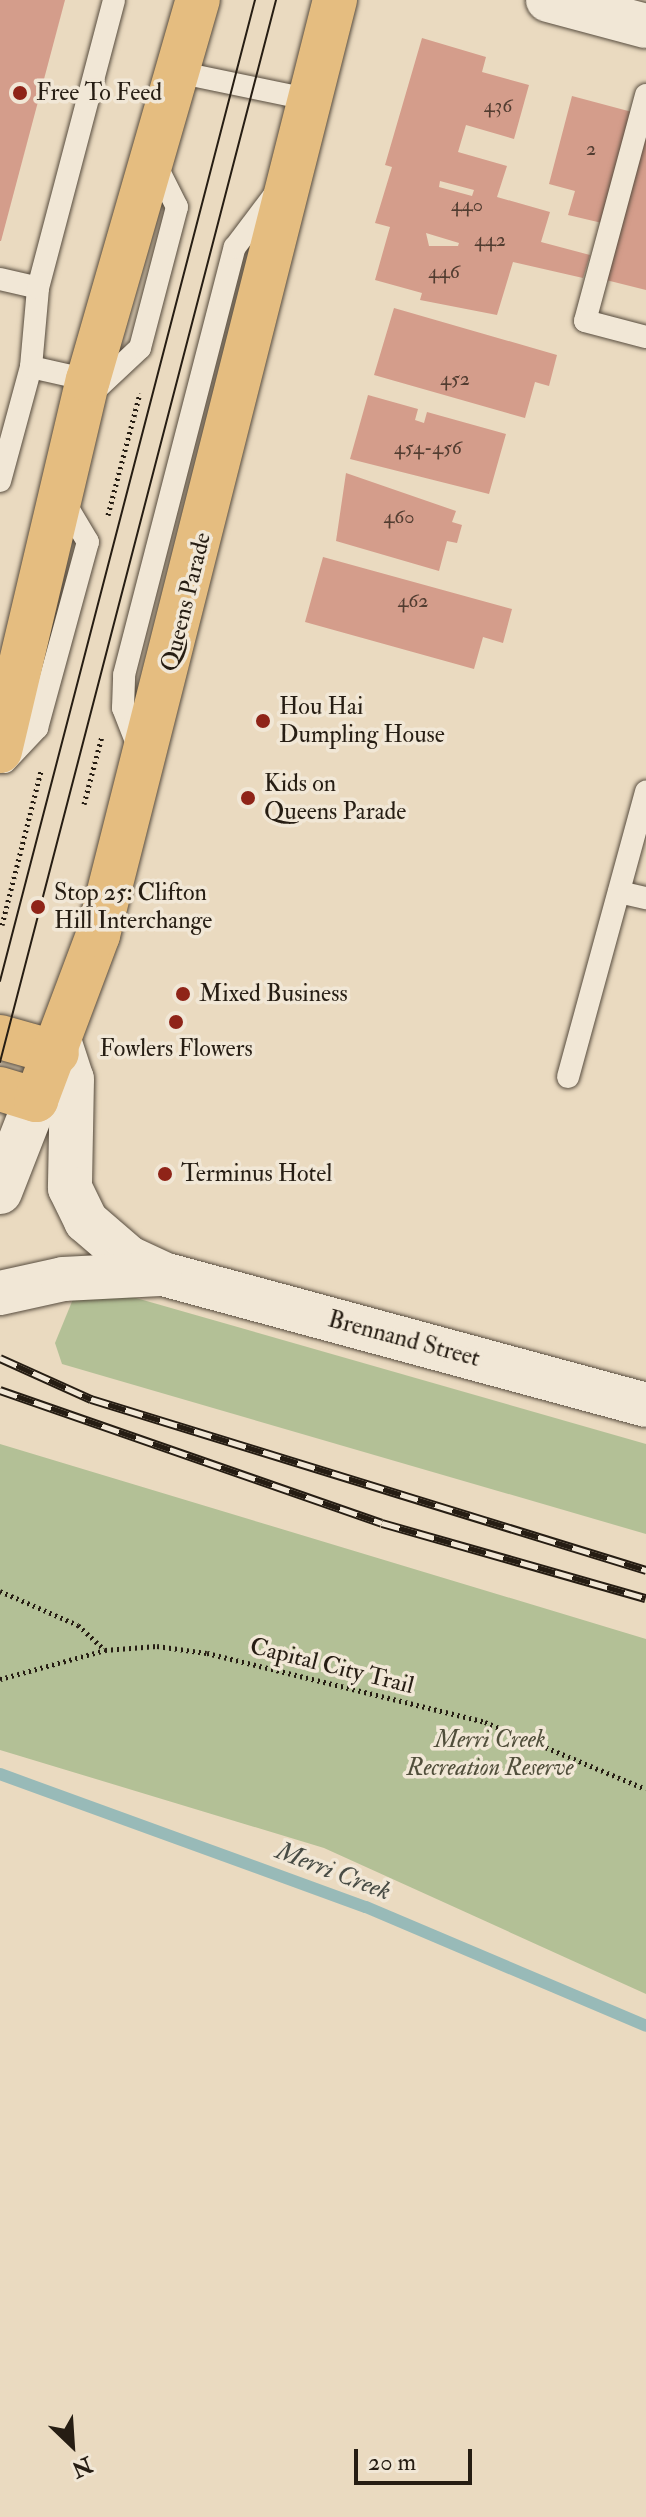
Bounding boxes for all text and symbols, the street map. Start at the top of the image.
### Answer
place label: Free To Feed [36,79,162,107]
marker: Free To Feed [11,84,29,102]
house number: 436 [484,93,512,117]
house number: 2 [586,136,596,160]
house number: 440 [451,192,483,216]
house number: 442 [474,227,506,251]
house number: 446 [428,259,460,283]
house number: 452 [440,366,470,390]
house number: 454-456 [394,435,462,459]
house number: 460 [383,504,415,528]
street label: Queens Parade [155,529,217,675]
house number: 462 [398,588,428,612]
place label: Hou Hai Dumpling House [279,693,445,749]
marker: Hou Hai Dumpling House [254,712,272,730]
place label: Kids on Queens Parade [264,770,406,826]
marker: Kids on Queens Parade [239,789,257,807]
place label: Stop 25: Clifton Hill Interchange [54,879,212,935]
marker: Stop 25: Clifton Hill Interchange [29,898,47,916]
place label: Mixed Business [199,980,348,1008]
marker: Mixed Business [174,985,192,1003]
marker: Fowlers Flowers [167,1013,185,1031]
place label: Fowlers Flowers [99,1035,253,1063]
place label: Terminus Hotel [181,1160,333,1188]
marker: Terminus Hotel [156,1165,174,1183]
street label: Brennand Street [325,1305,483,1373]
street label: Capital City Trail [247,1632,417,1700]
park label: Merri Creek Recreation Reserve [407,1726,573,1782]
water label: Merri Creek [271,1836,395,1908]
north arrow [32,2405,112,2485]
scale bar [358,2433,476,2483]
text: 20 m [368,2447,416,2478]
text: N [67,2450,97,2484]

